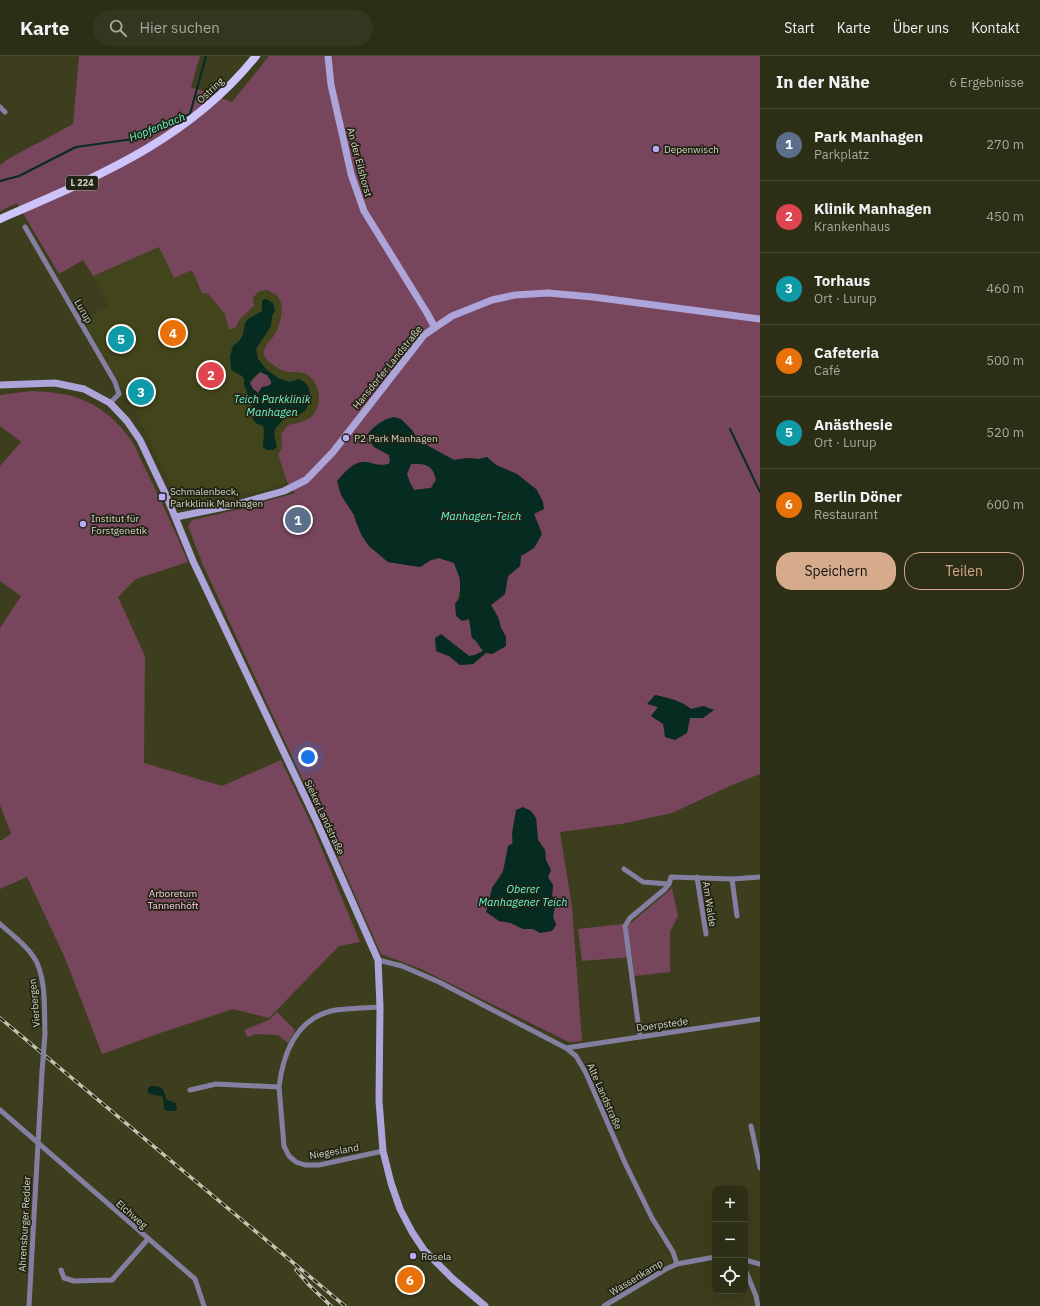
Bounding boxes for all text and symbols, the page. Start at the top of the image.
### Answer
search box [93,10,373,46]
text: Karte [20,16,69,40]
icon: search [107,17,129,39]
text: Hier suchen [139,18,220,37]
text: Start [784,19,815,37]
text: Karte [837,19,871,37]
text: Über uns [893,19,949,37]
text: Kontakt [971,19,1020,37]
text: In der Nähe [776,71,870,93]
street label: Ostring [194,74,227,106]
text: 6 Ergebnisse [949,74,1024,91]
water label: Hopfenbach [127,109,187,145]
street label: An der Eilshorst [344,126,375,199]
text: Park Manhagen [814,127,923,146]
text: 1 [785,136,793,153]
text: 270 m [986,136,1024,153]
place label: Depenwisch [664,143,719,156]
marker: Depenwisch [651,144,661,154]
text: Parkplatz [814,146,869,163]
road number: L 224 [66,176,98,190]
text: Klinik Manhagen [814,199,931,218]
text: 2 [785,208,793,225]
text: 450 m [986,208,1024,225]
text: Krankenhaus [814,218,890,235]
text: Torhaus [814,271,870,290]
text: 3 [785,280,793,297]
text: 460 m [986,280,1024,297]
text: Ort · Lurup [814,290,876,307]
street label: Lurup [72,297,96,326]
pin: 4 [160,318,186,348]
street label: Hansdorfer Landstraße [350,323,425,412]
pin: 5 [108,324,134,354]
text: Cafeteria [814,343,879,362]
text: 4 [785,352,793,369]
text: 500 m [986,352,1024,369]
pin: 2 [198,360,224,390]
text: Café [814,362,840,379]
pin: 3 [128,377,154,407]
water label: Teich Parkklinik Manhagen [234,392,311,419]
text: Anästhesie [814,415,893,434]
text: 5 [785,424,793,441]
text: 520 m [986,424,1024,441]
place label: P2 Park Manhagen [354,432,438,445]
marker: P2 Park Manhagen [341,433,351,443]
text: Ort · Lurup [814,434,876,451]
place label: Schmalenbeck, Parkklinik Manhagen [170,485,263,510]
text: Berlin Döner [814,487,902,506]
marker: Schmalenbeck, Parkklinik Manhagen [157,492,167,502]
text: 6 [785,496,793,513]
text: 600 m [986,496,1024,513]
pin: 1 [285,505,311,535]
text: Restaurant [814,506,878,523]
water label: Manhagen-Teich [441,509,521,523]
place label: Institut für Forstgenetik [91,512,148,537]
marker: Institut für Forstgenetik [78,519,88,529]
button: Speichern [776,552,896,590]
button: Teilen [904,552,1024,590]
your location [298,747,318,767]
street label: Sieker Landstraße [301,778,348,857]
street label: Am Walde [700,881,720,928]
water label: Oberer Manhagener Teich [478,882,568,909]
park label: Arboretum Tannenhöft [148,887,199,912]
street label: Vierbergen [26,978,43,1028]
street label: Doerpstede [635,1014,689,1035]
street label: Alte Landstraße [584,1061,625,1132]
street label: Niegesland [308,1141,360,1162]
street label: Ahrensburger Redder [15,1175,34,1272]
map controls [712,1186,748,1294]
button: + [712,1186,748,1222]
street label: Elchweg [113,1197,151,1232]
button: − [712,1222,748,1258]
place label: Rosela [421,1250,452,1263]
marker: Rosela [408,1251,418,1261]
street label: Wassenkamp [607,1256,666,1298]
button: locate [712,1258,748,1294]
pin: 6 [397,1265,423,1295]

